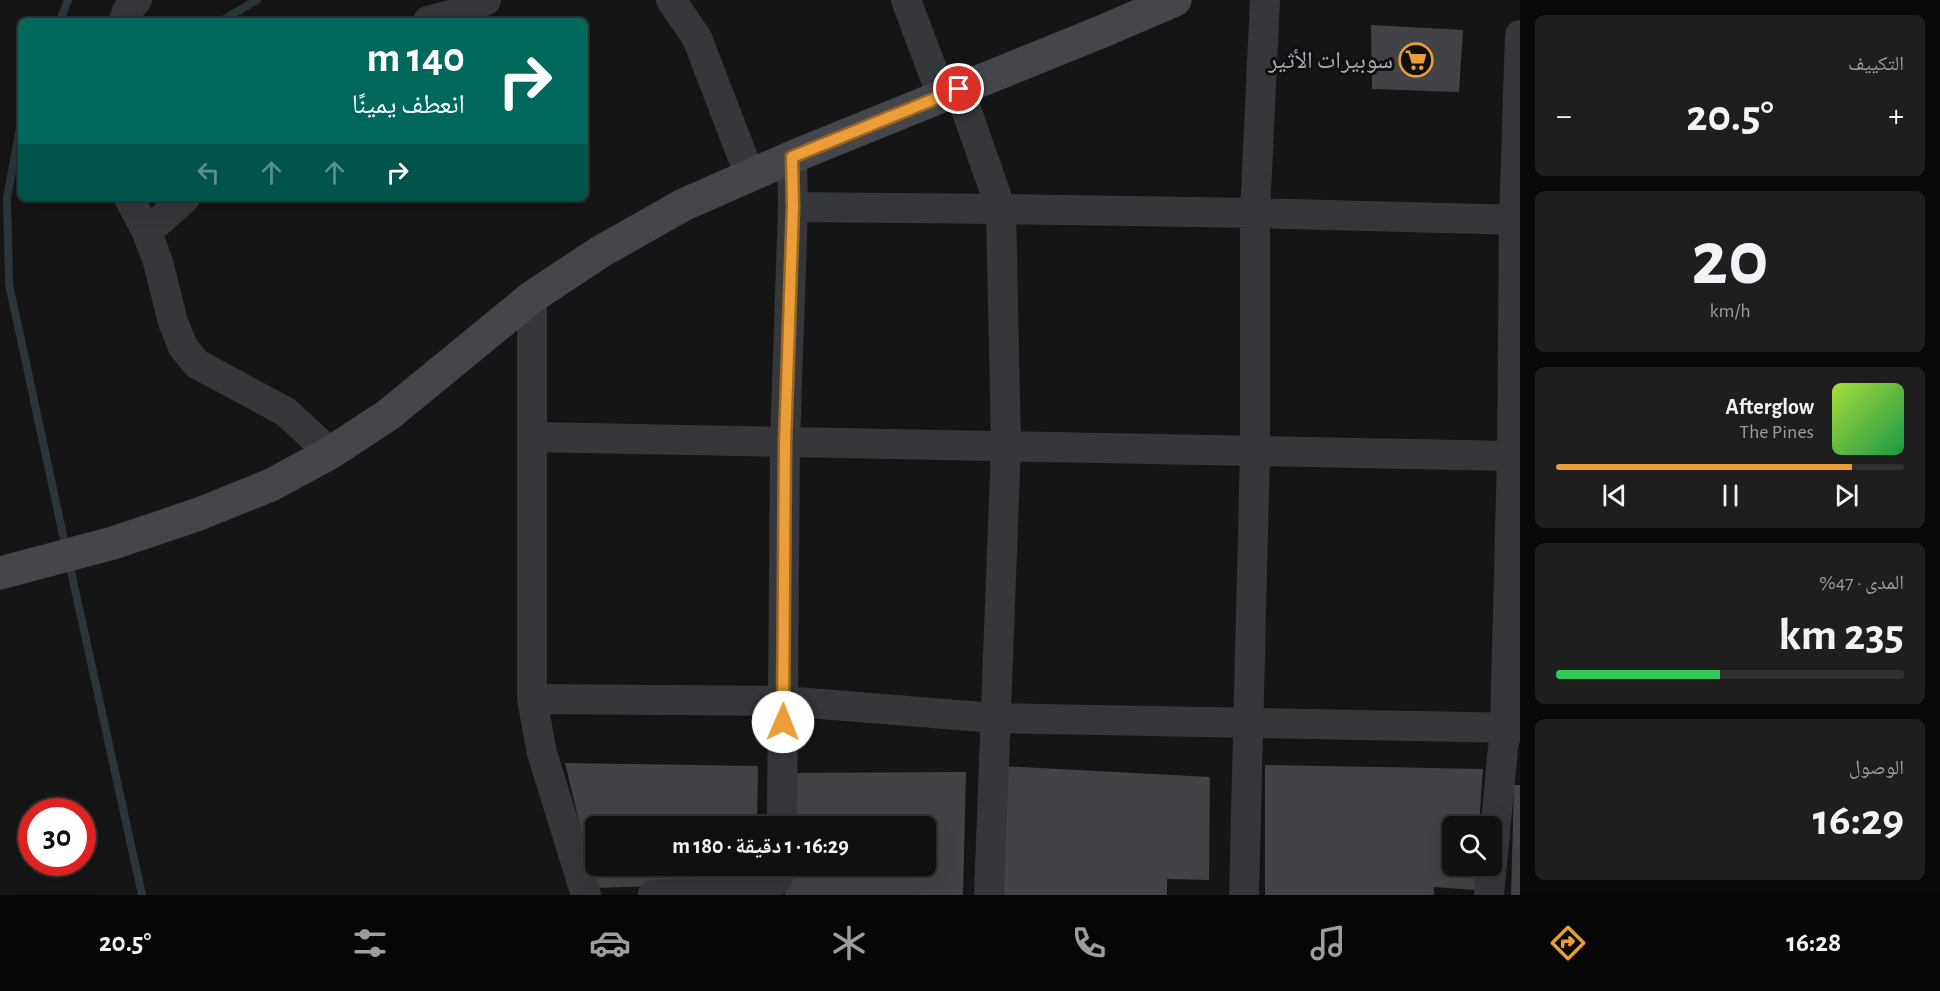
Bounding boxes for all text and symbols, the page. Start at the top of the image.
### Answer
text: 140 m [367,37,465,79]
icon: right [486,42,564,120]
supermarket icon: سوبيرات الأثير [1398,42,1434,78]
place label: سوبيرات الأثير [1267,49,1393,74]
text: التكييف [1848,54,1904,74]
pin [933,63,984,114]
icon: arrive [942,72,975,105]
text: انعطف يمينًا [352,91,465,118]
text: 20.5° [1686,94,1774,139]
text: − [1556,100,1572,133]
text: + [1888,100,1904,133]
icon: left [192,156,225,189]
icon: ahead [255,156,288,189]
icon: ahead [318,156,351,189]
icon: right [381,156,414,189]
text: 20 [1691,221,1769,299]
text: km/h [1709,301,1751,321]
text: Afterglow [1726,396,1814,418]
text: The Pines [1739,422,1814,442]
icon: previous [1598,479,1631,512]
icon: pause [1714,479,1747,512]
icon: next [1830,479,1863,512]
text: المدى · 47% [1819,573,1904,593]
text: 235 km [1779,613,1904,658]
position arrow [751,690,815,754]
text: الوصول [1849,758,1904,778]
speed limit sign: 30 [18,798,96,876]
text: 16:29 [1813,798,1904,843]
map controls [1442,816,1502,876]
button: search [1442,816,1502,876]
text: 16:29 · 1 دقيقة · 180 m [672,835,849,857]
icon: filters [349,922,391,964]
icon: car [589,922,631,964]
icon: climate [828,922,870,964]
icon: phone [1068,922,1110,964]
icon: music [1307,922,1349,964]
icon: directions [1547,922,1589,964]
text: 20.5° [99,929,151,956]
text: 16:28 [1786,929,1841,956]

